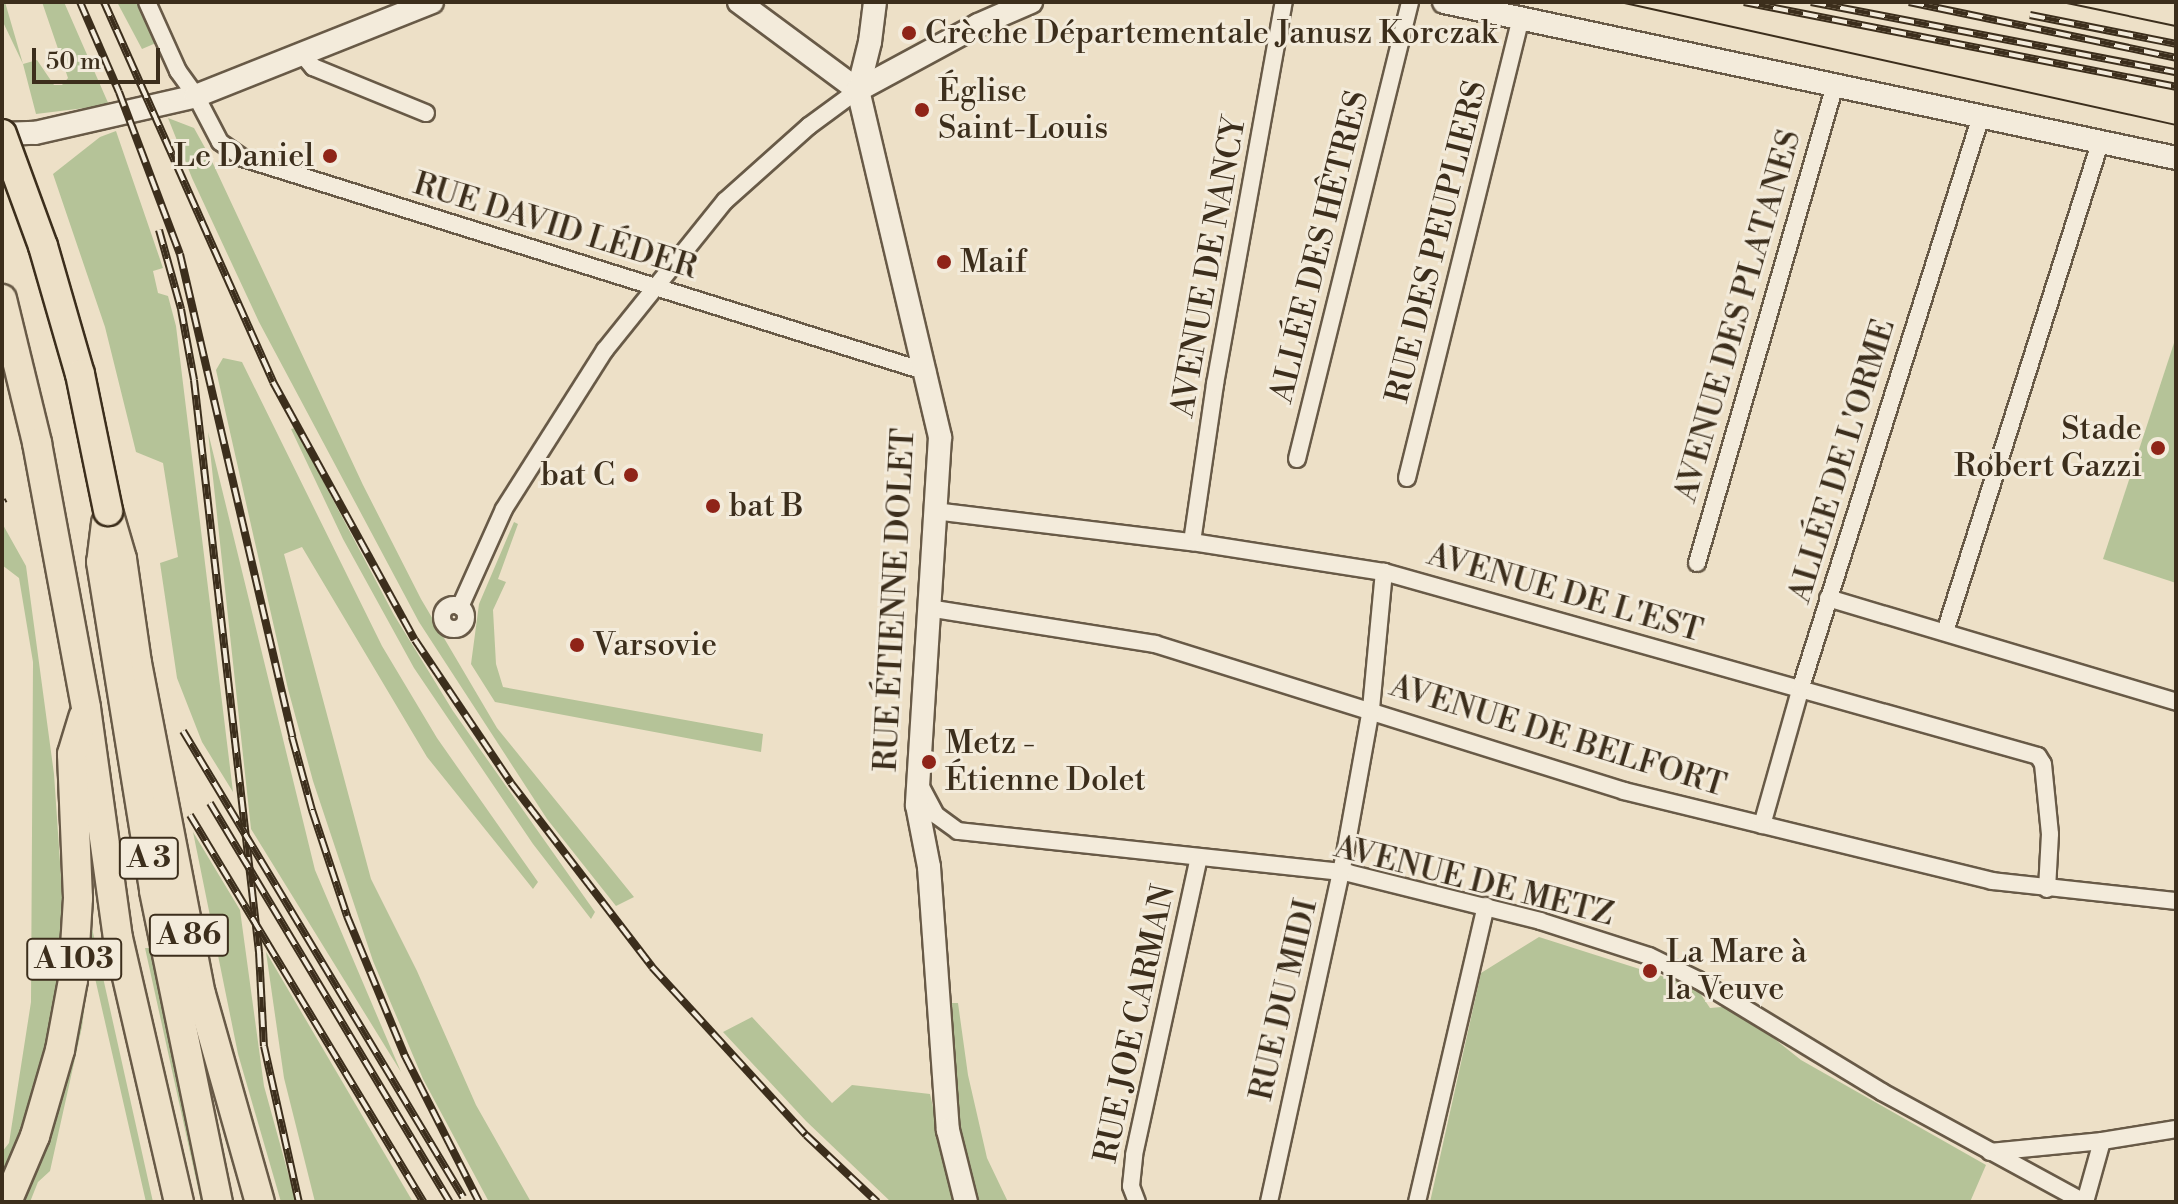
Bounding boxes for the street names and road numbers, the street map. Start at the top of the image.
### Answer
street label: RUE DES PEUPLIERS [1378,77,1496,407]
street label: ALLÉE DES HÊTRES [1263,87,1377,407]
street label: AVENUE DE NANCY [1164,114,1254,420]
street label: AVENUE DES PLATANES [1666,126,1810,506]
street label: RUE DAVID LÉDER [409,165,701,287]
street label: ALLÉE DE L'ORME [1781,315,1903,607]
street label: RUE ÉTIENNE DOLET [867,427,923,773]
street label: AVENUE DE L'EST [1423,535,1707,651]
street label: AVENUE DE BELFORT [1385,667,1731,805]
street label: AVENUE DE METZ [1330,828,1618,934]
road number: A 3 [117,832,181,884]
street label: RUE JOE CARMAN [1087,882,1183,1166]
street label: RUE DU MIDI [1242,896,1326,1104]
road number: A 86 [147,909,231,961]
road number: A 103 [26,933,122,985]

